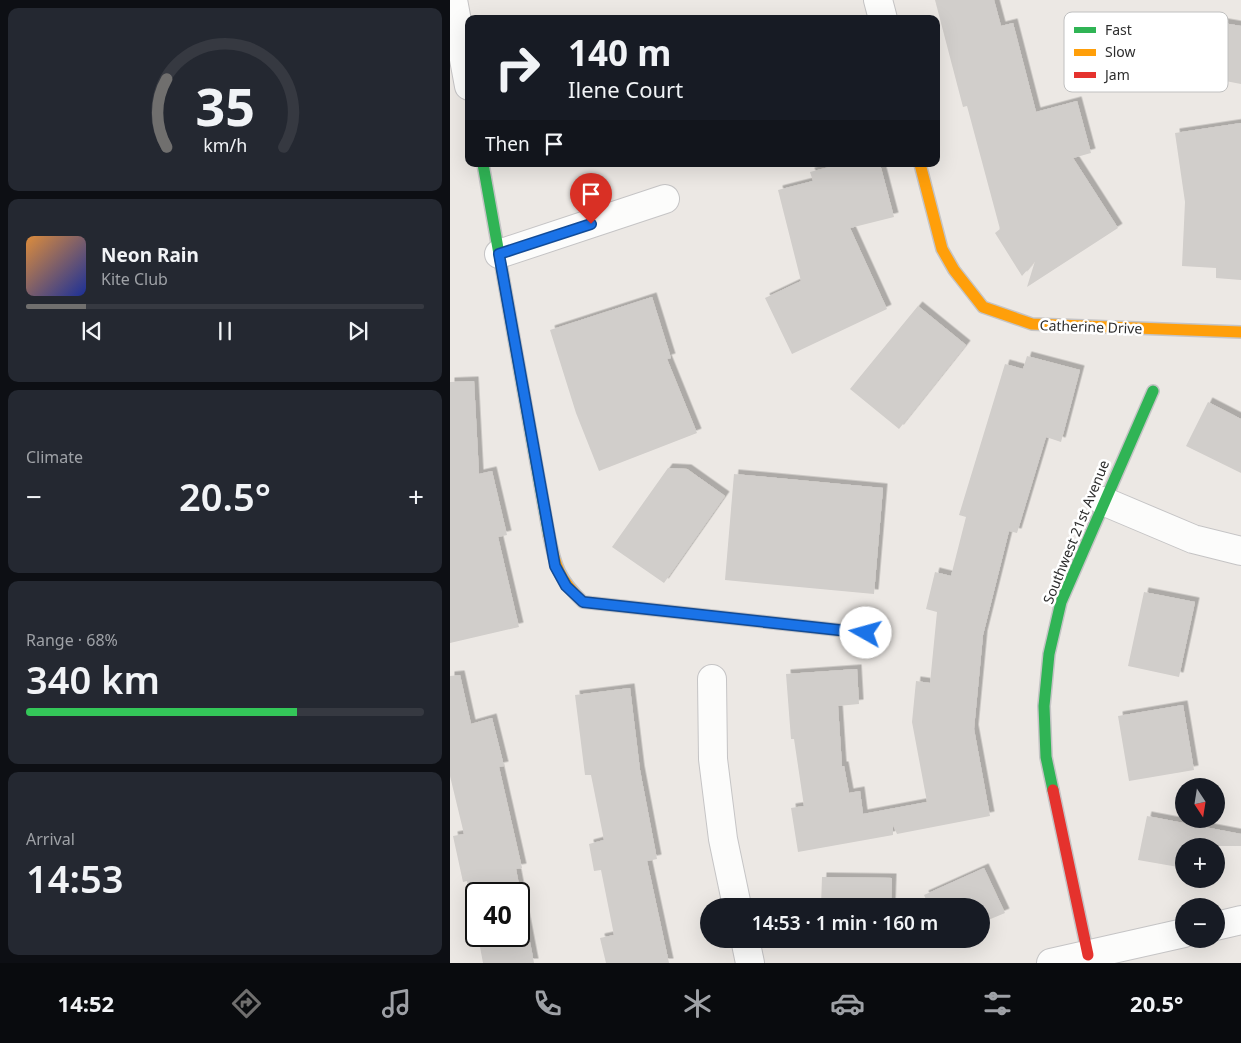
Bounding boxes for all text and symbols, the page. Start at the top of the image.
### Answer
legend [1064,12,1228,92]
text: Fast [1105,20,1132,39]
text: 140 m [568,29,671,76]
icon: right [485,35,550,100]
text: Slow [1105,42,1136,61]
text: Jam [1103,65,1130,84]
text: 35 [195,70,255,141]
text: Ilene Court [568,74,683,104]
icon: arrive [540,130,568,158]
text: Then [485,131,530,157]
text: km/h [203,133,247,157]
pin [570,173,612,224]
icon: arrive [577,180,605,208]
text: Neon Rain [101,242,199,268]
text: Kite Club [101,268,168,290]
street label: Catherine Drive [1039,315,1143,338]
icon: previous [78,317,106,345]
icon: pause [211,317,239,345]
icon: next [344,317,372,345]
text: Climate [26,446,83,468]
street label: Southwest 21st Avenue [1038,457,1113,606]
text: 20.5° [179,470,271,522]
text: − [26,477,42,515]
text: + [408,477,424,515]
position arrow [839,606,891,658]
text: Range · 68% [26,629,118,651]
text: 340 km [26,653,160,705]
north arrow [1175,778,1225,828]
map controls [1175,778,1225,948]
text: Arrival [26,828,75,850]
button: + [1175,838,1225,888]
text: 14:53 [26,852,123,904]
speed limit sign: 40 [465,882,530,947]
button: − [1175,898,1225,948]
text: 14:53 · 1 min · 160 m [752,910,938,936]
icon: directions [229,986,264,1021]
icon: music [379,986,414,1021]
icon: phone [530,986,565,1021]
icon: climate [680,986,715,1021]
icon: car [830,986,865,1021]
icon: filters [980,986,1015,1021]
text: 14:52 [58,988,114,1018]
text: 20.5° [1130,988,1183,1018]

